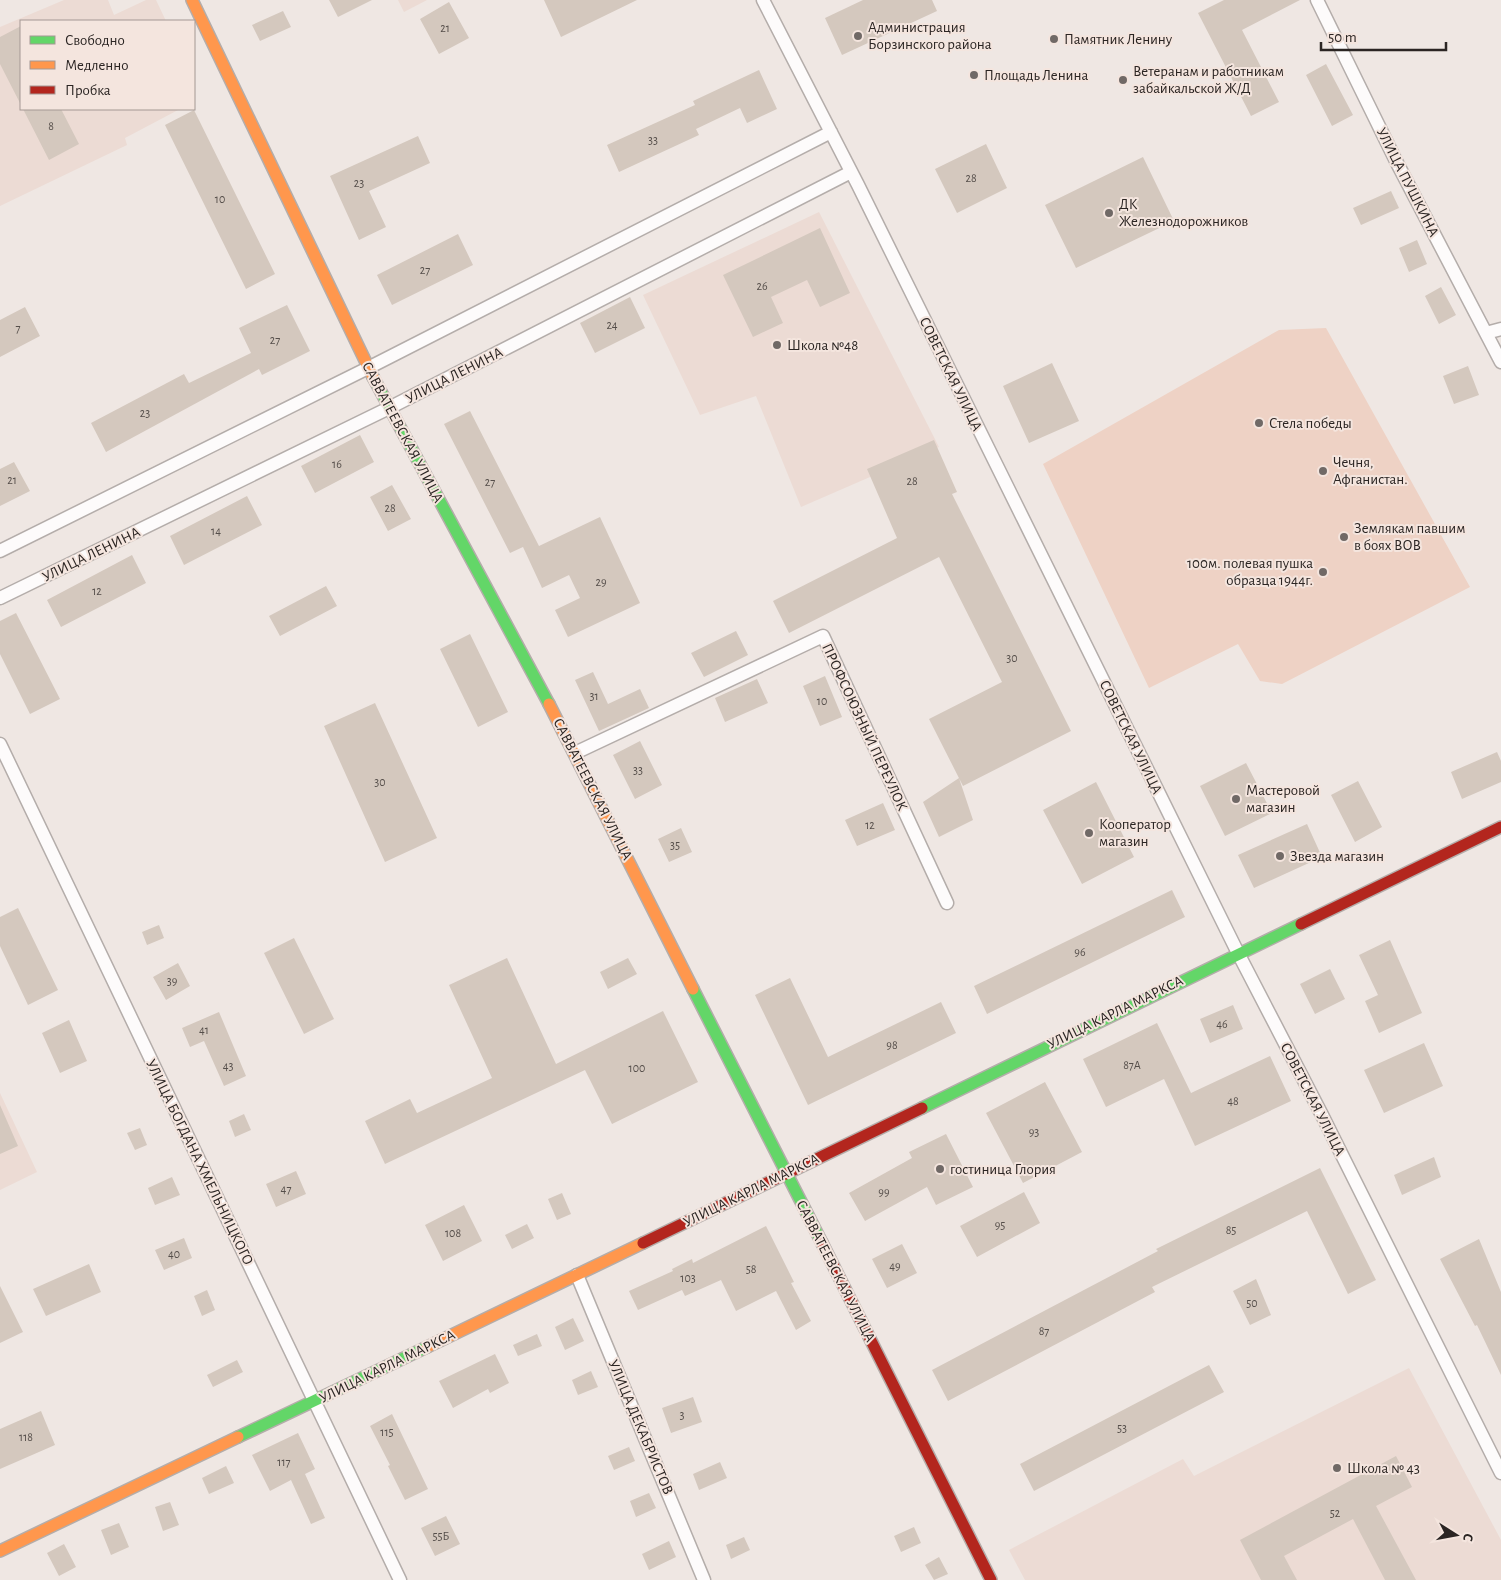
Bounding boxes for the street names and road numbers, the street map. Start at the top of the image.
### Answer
street label: УЛИЦА ПУШКИНА [1374,125,1442,239]
street label: СОВЕТСКАЯ УЛИЦА [916,315,985,434]
street label: УЛИЦА ЛЕНИНА [403,344,505,406]
street label: САВВАТЕЕВСКАЯ УЛИЦА [359,359,446,505]
street label: УЛИЦА ЛЕНИНА [40,524,143,585]
street label: ПРОФСОЮЗНЫЙ ПЕРЕУЛОК [819,641,910,813]
street label: СОВЕТСКАЯ УЛИЦА [1096,678,1165,797]
street label: САВВАТЕЕВСКАЯ УЛИЦА [550,716,635,863]
street label: УЛИЦА КАРЛА МАРКСА [1045,973,1186,1052]
street label: СОВЕТСКАЯ УЛИЦА [1278,1040,1348,1158]
street label: УЛИЦА БОГДАНА ХМЕЛЬНИЦКОГО [143,1057,256,1267]
street label: УЛИЦА КАРЛА МАРКСА [681,1151,822,1230]
street label: САВВАТЕЕВСКАЯ УЛИЦА [793,1198,878,1345]
street label: УЛИЦА КАРЛА МАРКСА [317,1327,458,1406]
street label: УЛИЦА ДЕКАБРИСТОВ [605,1358,676,1497]

